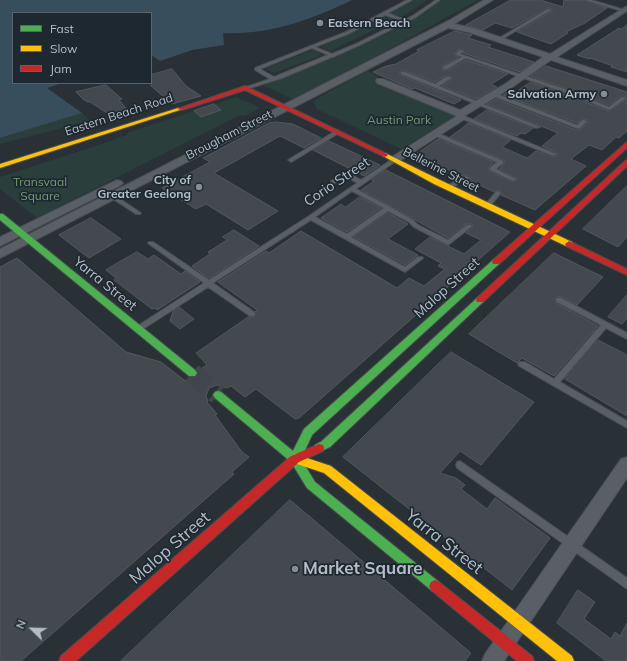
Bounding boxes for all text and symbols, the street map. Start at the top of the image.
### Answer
legend [12,12,152,84]
place label: Eastern Beach [328,16,410,30]
marker: Eastern Beach [315,18,325,28]
text: Fast [50,21,74,36]
text: Slow [50,41,78,56]
text: Jam [50,61,72,76]
place label: Salvation Army [508,87,596,101]
marker: Salvation Army [599,89,609,99]
street label: Eastern Beach Road [63,91,175,139]
street label: Brougham Street [184,107,274,163]
park label: Austin Park [367,113,431,127]
street label: Bellerine Street [400,145,482,195]
street label: Corio Street [301,154,373,210]
place label: City of Greater Geelong [97,173,191,201]
park label: Transvaal Square [13,175,67,203]
marker: City of Greater Geelong [194,182,204,192]
street label: Yarra Street [70,253,140,315]
street label: Malop Street [411,254,483,322]
street label: Yarra Street [401,505,487,579]
street label: Malop Street [126,507,214,589]
place label: Market Square [303,559,423,579]
marker: Market Square [290,564,300,574]
north arrow [12,609,52,649]
text: N [13,618,29,631]

